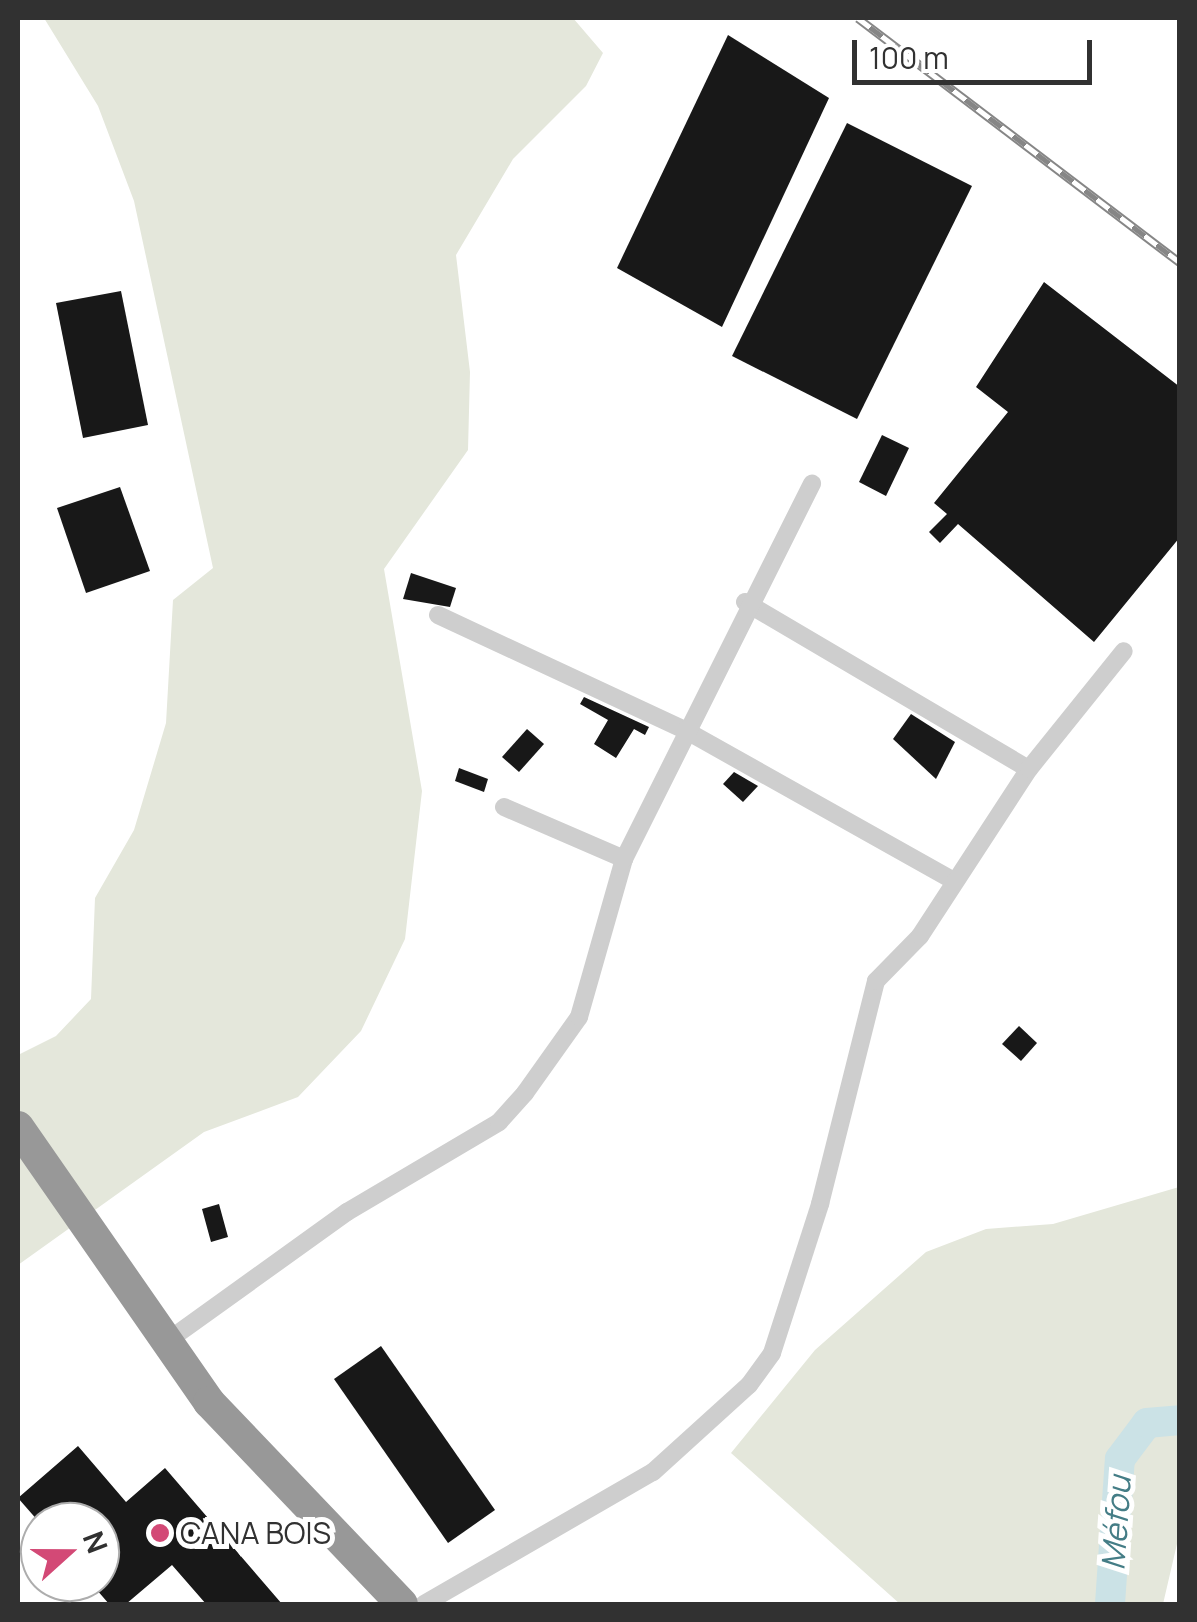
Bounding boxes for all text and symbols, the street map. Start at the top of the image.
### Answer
scale bar [857,20,1097,82]
text: 100 m [869,37,949,78]
water label: Méfou [1094,1475,1138,1571]
north arrow [20,1502,120,1602]
place label: CANA BOIS [180,1515,331,1551]
marker: CANA BOIS [149,1522,171,1544]
text: N [75,1526,117,1558]

